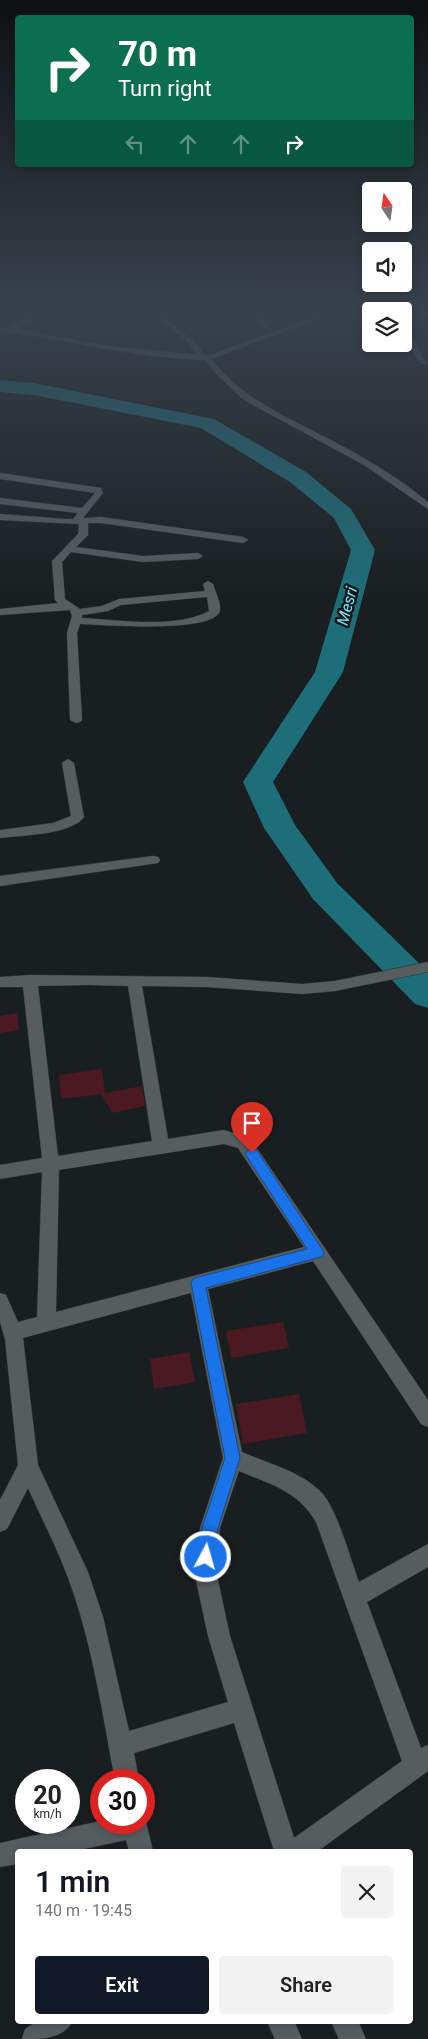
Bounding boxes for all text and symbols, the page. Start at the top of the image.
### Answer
text: 70 m [118,34,197,75]
icon: right [35,35,100,100]
text: Turn right [118,76,212,101]
icon: left [121,130,149,158]
icon: ahead [174,130,202,158]
icon: ahead [227,130,255,158]
icon: right [280,130,308,158]
north arrow [362,182,412,232]
map controls [362,182,412,352]
button: sound [362,242,412,292]
button: layers [362,302,412,352]
water label: Mesri [333,585,361,627]
pin [231,1102,273,1153]
icon: arrive [238,1109,266,1137]
position arrow [179,1530,231,1582]
speed limit sign: 30 [90,1769,155,1834]
text: 20 [33,1781,62,1810]
text: km/h [33,1807,62,1821]
text: 1 min [35,1864,110,1899]
button: close [341,1866,393,1918]
text: 140 m · 19:45 [35,1901,132,1920]
button: Exit [35,1956,209,2014]
button: Share [219,1956,393,2014]

